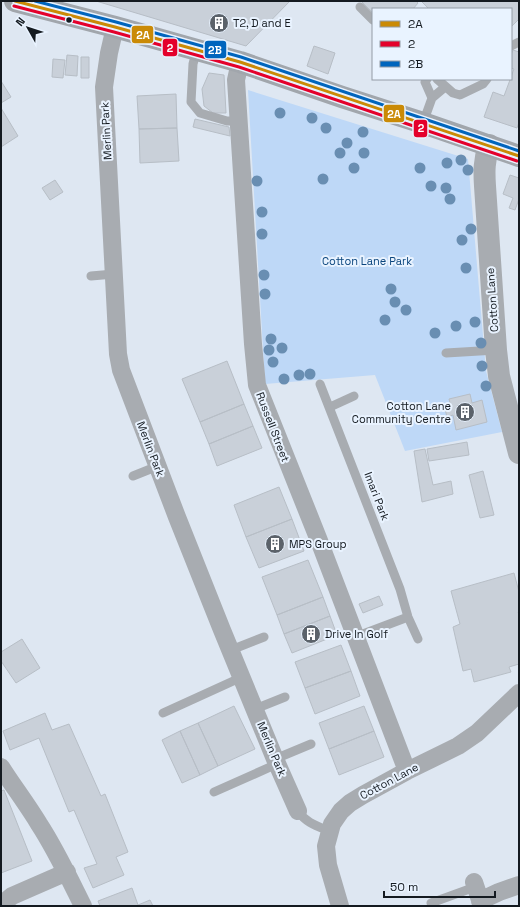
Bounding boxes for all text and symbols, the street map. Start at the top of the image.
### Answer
north arrow [8,8,48,48]
legend [372,8,512,80]
building icon: T2, D and E [208,12,230,34]
text: N [12,14,28,29]
unlabelled marker [64,15,74,25]
place label: T2, D and E [233,16,291,30]
text: 2A [408,16,423,32]
line badge: 2A [131,25,154,44]
text: 2A [136,28,150,42]
text: 2 [408,36,415,52]
line badge: 2 [162,38,178,57]
line badge: 2B [204,40,227,59]
text: 2 [167,41,174,55]
text: 2B [208,43,222,57]
text: 2B [408,56,423,72]
street label: Merlin Park [97,102,115,160]
line badge: 2A [383,104,405,123]
text: 2A [387,107,401,121]
line badge: 2 [413,119,428,138]
text: 2 [418,121,425,135]
park label: Cotton Lane Park [322,254,412,268]
street label: Cotton Lane [483,267,501,333]
street label: Russell Street [253,390,293,464]
place label: Cotton Lane Community Centre [352,399,451,426]
building icon: Cotton Lane Community Centre [454,401,476,423]
street label: Merlin Park [134,419,168,479]
street label: Imari Park [361,470,393,522]
building icon: MPS Group [264,533,286,555]
place label: MPS Group [289,537,347,551]
building icon: Drive In Golf [300,623,322,645]
place label: Drive In Golf [325,627,388,641]
street label: Merlin Park [254,720,290,779]
street label: Cotton Lane [357,760,421,802]
scale bar [384,873,495,899]
text: 50 m [390,879,418,895]

